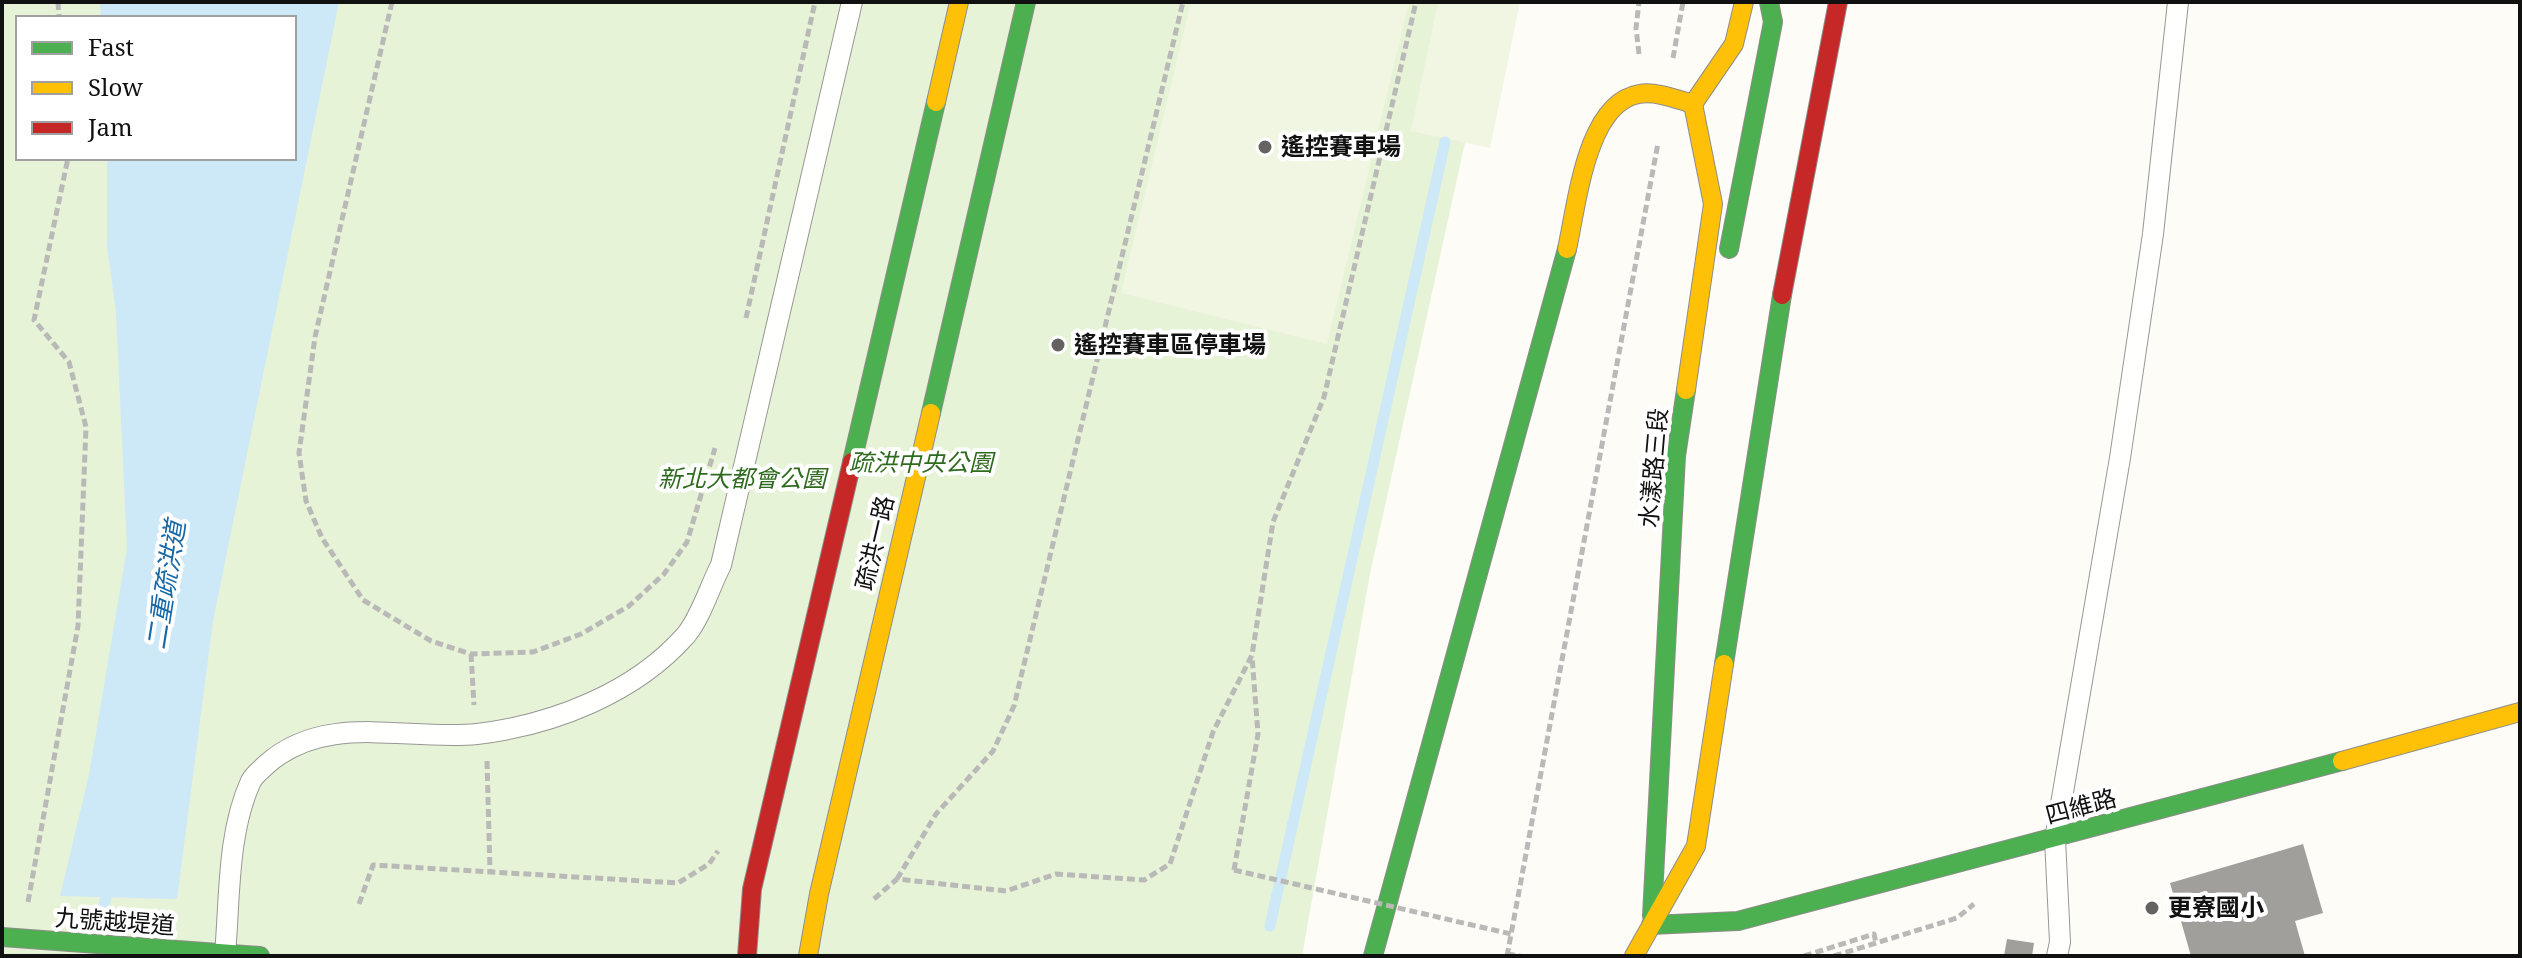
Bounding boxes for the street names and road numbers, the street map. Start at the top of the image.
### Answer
street label: 水漾路三段 [1631,407,1674,529]
street label: 疏洪一路 [847,492,900,593]
street label: 四維路 [2042,780,2120,831]
street label: 九號越堤道 [54,900,176,941]

